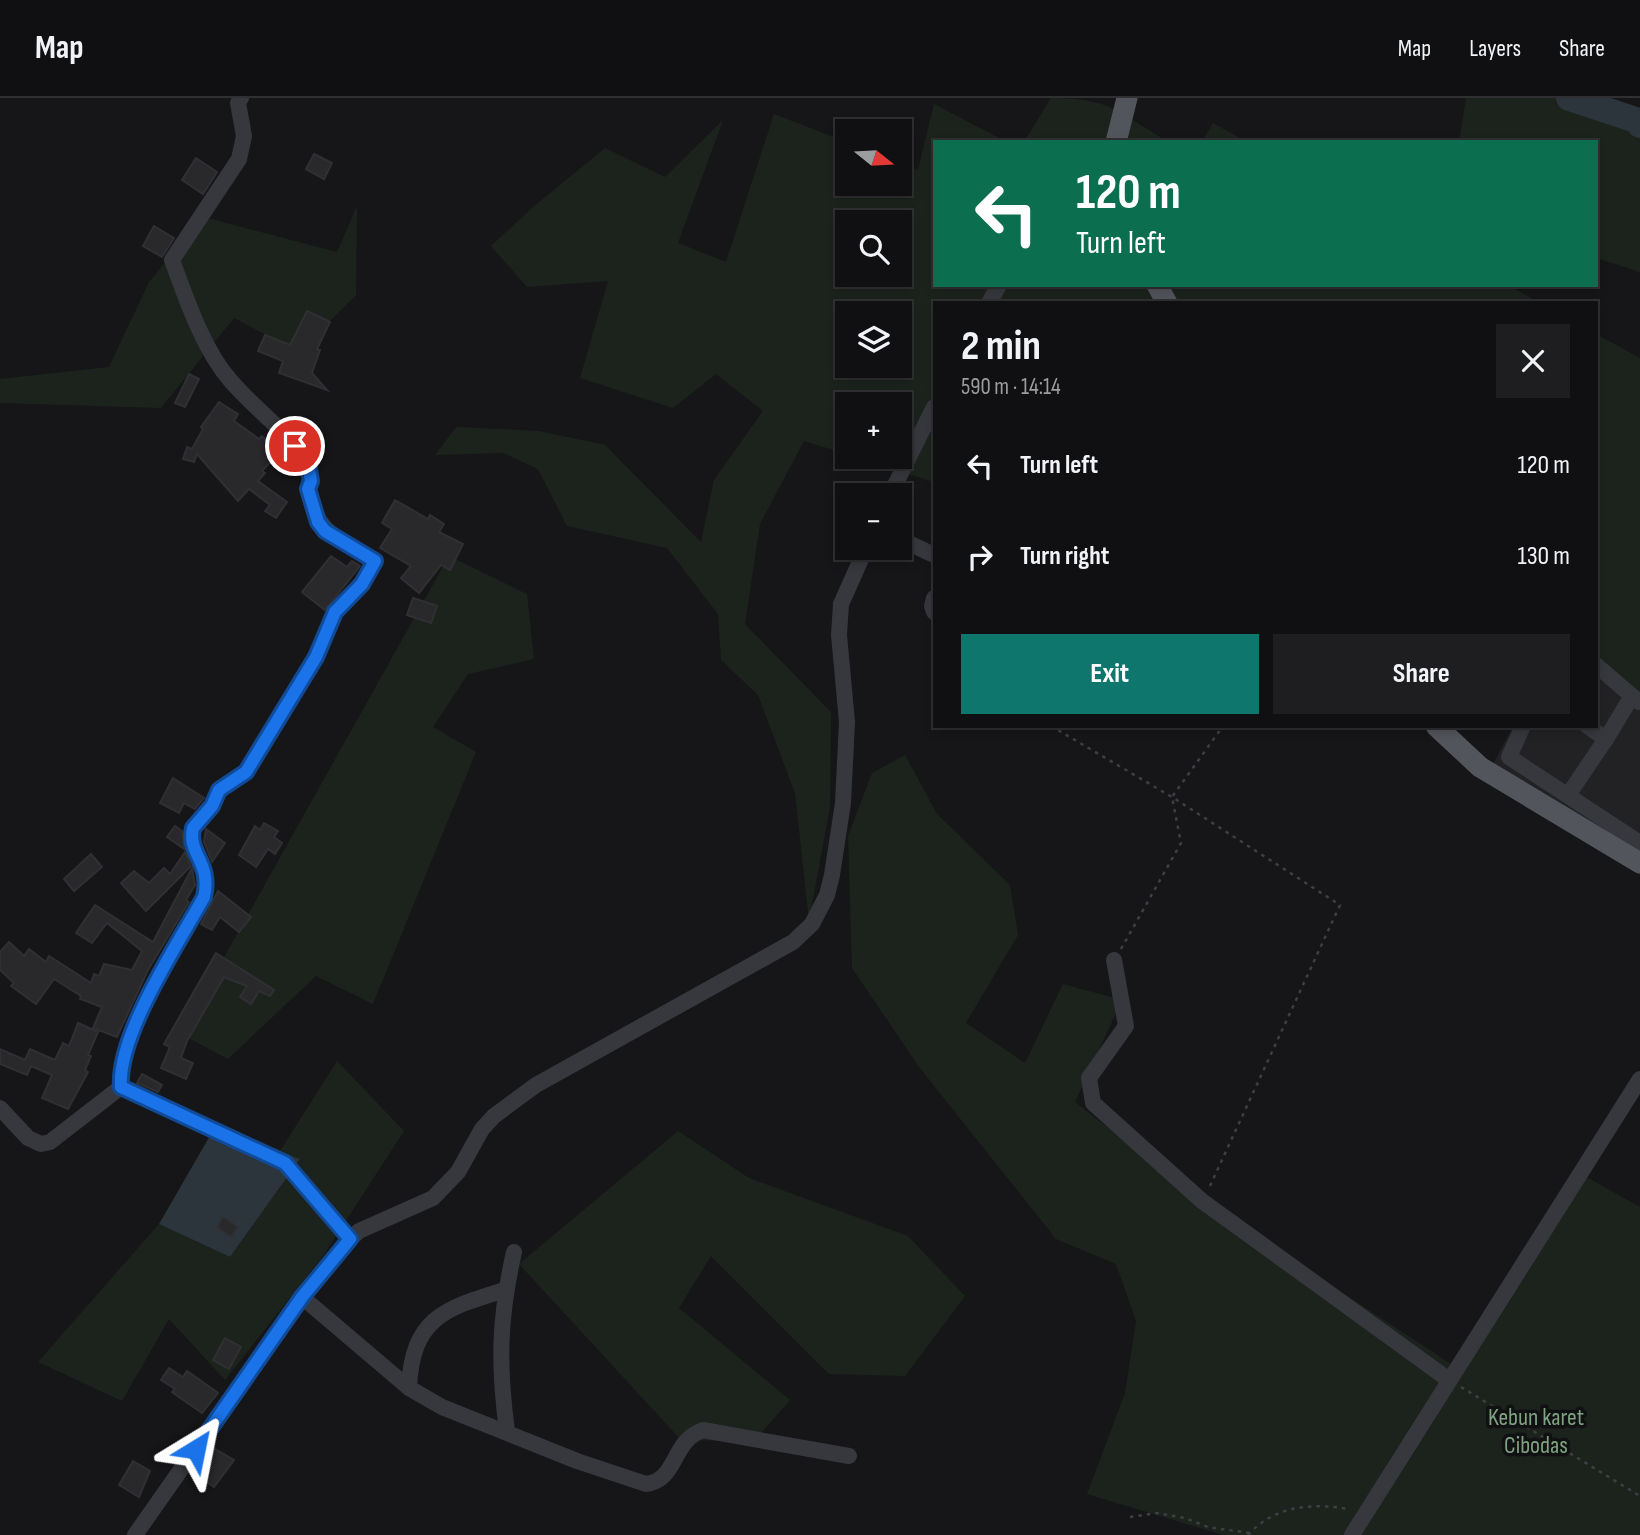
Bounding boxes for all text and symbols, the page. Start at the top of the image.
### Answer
text: Map [35,28,84,68]
text: Map [1398,34,1431,63]
text: Layers [1469,34,1521,63]
text: Share [1559,34,1605,63]
north arrow [835,119,912,196]
map controls [835,119,912,560]
text: 120 m [1076,164,1181,223]
icon: left [961,168,1052,259]
button: search [835,210,912,287]
text: Turn left [1076,224,1166,263]
button: layers [835,301,912,378]
text: 2 min [961,321,1041,372]
button: close [1496,324,1570,398]
text: 590 m · 14:14 [961,373,1061,401]
button: + [835,392,912,469]
pin [265,416,325,476]
icon: arrive [276,427,314,465]
icon: left [961,447,999,485]
text: Turn left [1020,450,1098,481]
text: 120 m [1517,450,1570,481]
button: − [835,483,912,560]
icon: right [961,538,999,576]
text: Turn right [1020,541,1109,572]
text: 130 m [1518,541,1570,572]
button: Exit [961,634,1259,714]
button: Share [1273,634,1570,714]
park label: Kebun karet Cibodas [1488,1403,1584,1460]
position arrow [159,1412,233,1486]

